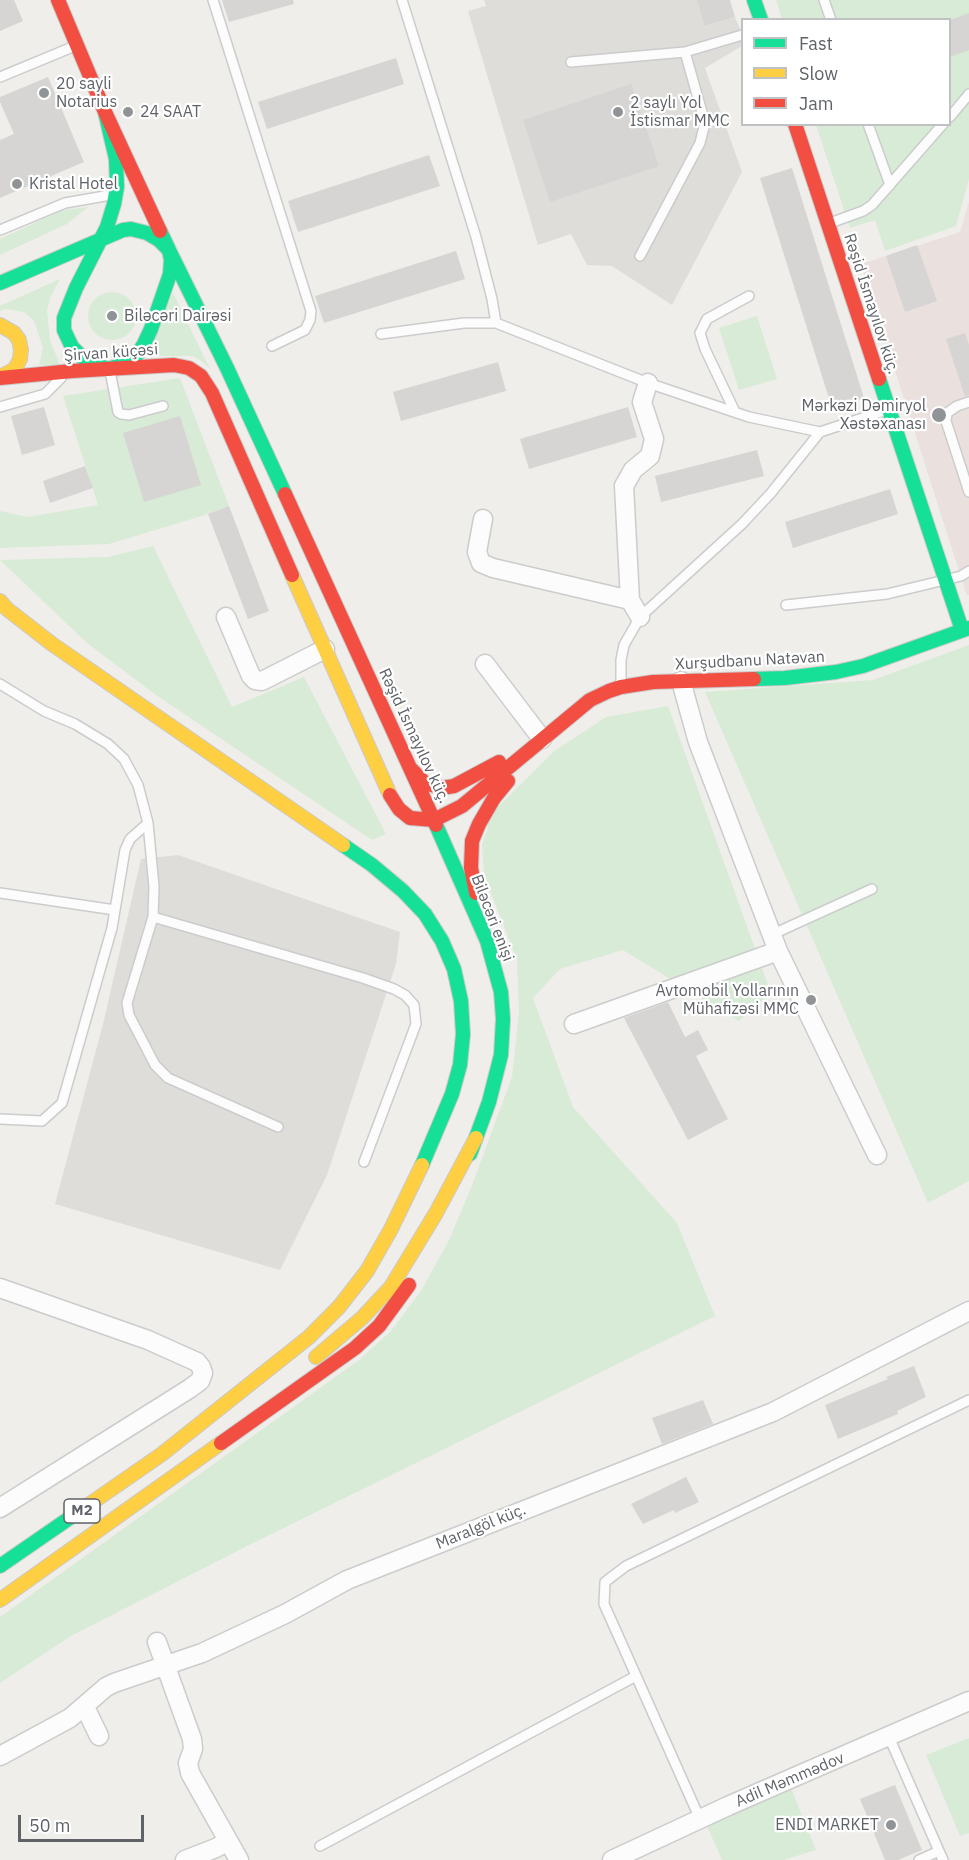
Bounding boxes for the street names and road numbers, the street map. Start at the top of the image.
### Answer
street label: Rəşid İsmayılov küç. [839,231,903,377]
street label: Şirvan küçəsi [63,340,159,366]
street label: Xurşudbanu Natəvan [675,647,825,675]
street label: Rəşid İsmayılov küç. [374,665,454,807]
street label: Biləcəri enişi [467,872,517,964]
road number: M2 [64,1499,100,1523]
street label: Maralgöl küç. [433,1500,529,1554]
street label: Adil Məmmədov [733,1748,847,1812]

